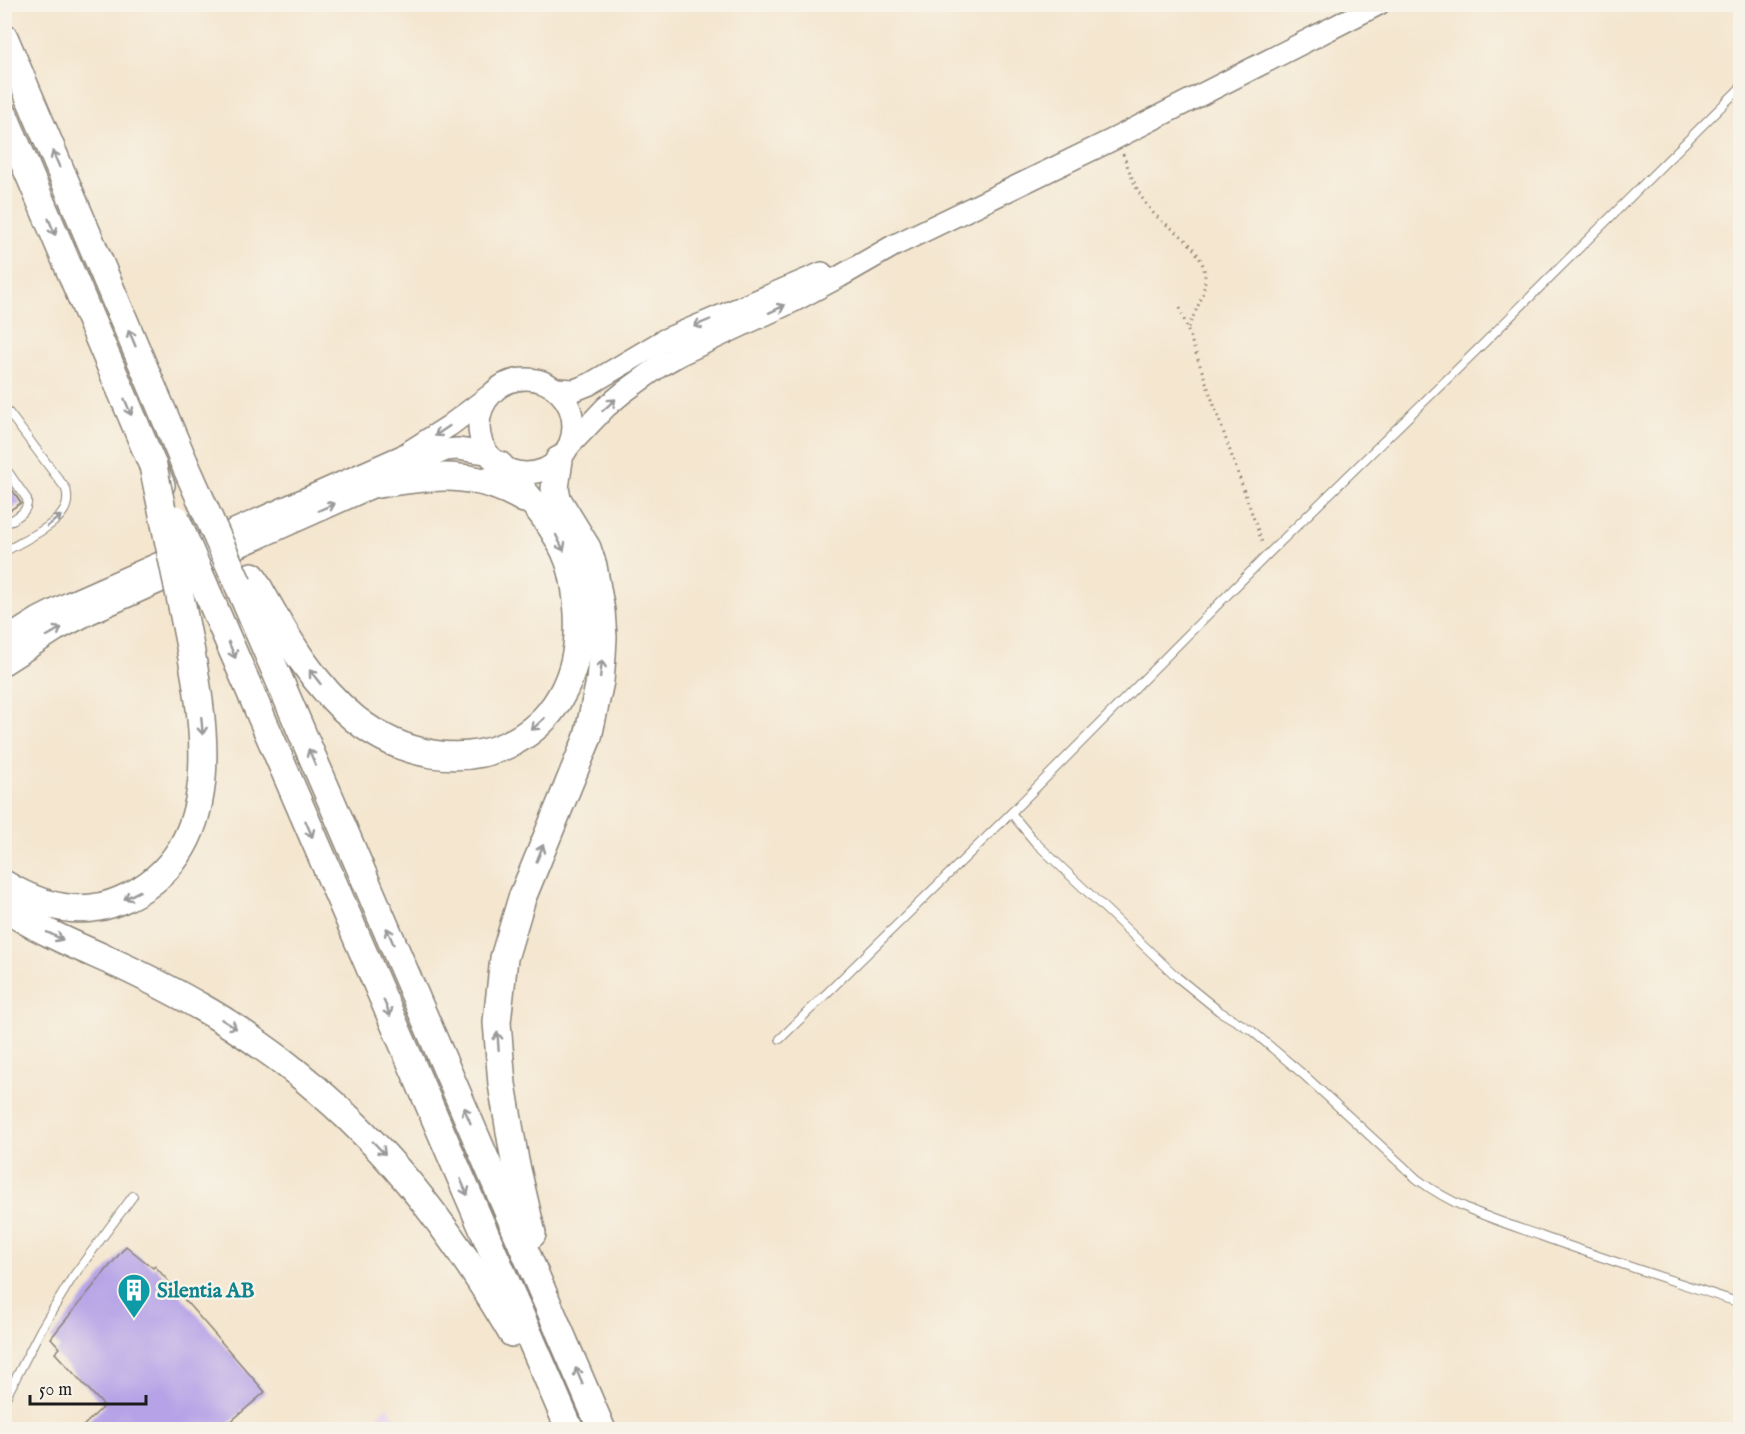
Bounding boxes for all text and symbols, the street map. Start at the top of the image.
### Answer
one-way arrow [50,150,61,168]
one-way arrow [47,218,58,236]
one-way arrow [768,302,786,314]
one-way arrow [694,318,712,329]
one-way arrow [126,330,137,348]
one-way arrow [123,397,134,415]
one-way arrow [601,398,616,412]
one-way arrow [434,425,450,437]
one-way arrow [317,501,335,513]
one-way arrow [45,514,61,527]
one-way arrow [555,534,567,552]
one-way arrow [44,626,62,637]
one-way arrow [227,640,238,659]
one-way arrow [596,659,607,679]
one-way arrow [309,670,322,686]
one-way arrow [197,715,208,735]
one-way arrow [531,717,546,731]
one-way arrow [306,748,318,766]
one-way arrow [304,820,315,838]
one-way arrow [536,844,547,863]
one-way arrow [123,889,141,901]
one-way arrow [384,927,395,945]
one-way arrow [46,931,64,943]
one-way arrow [381,999,393,1017]
one-way arrow [220,1019,237,1031]
one-way arrow [492,1032,503,1052]
one-way arrow [461,1106,472,1124]
one-way arrow [372,1141,386,1156]
one-way arrow [459,1177,470,1196]
building icon: Silentia AB [116,1272,152,1319]
place label: Silentia AB [157,1278,254,1305]
one-way arrow [573,1367,584,1385]
scale bar [30,1368,146,1406]
text: 50 m [39,1379,72,1402]

